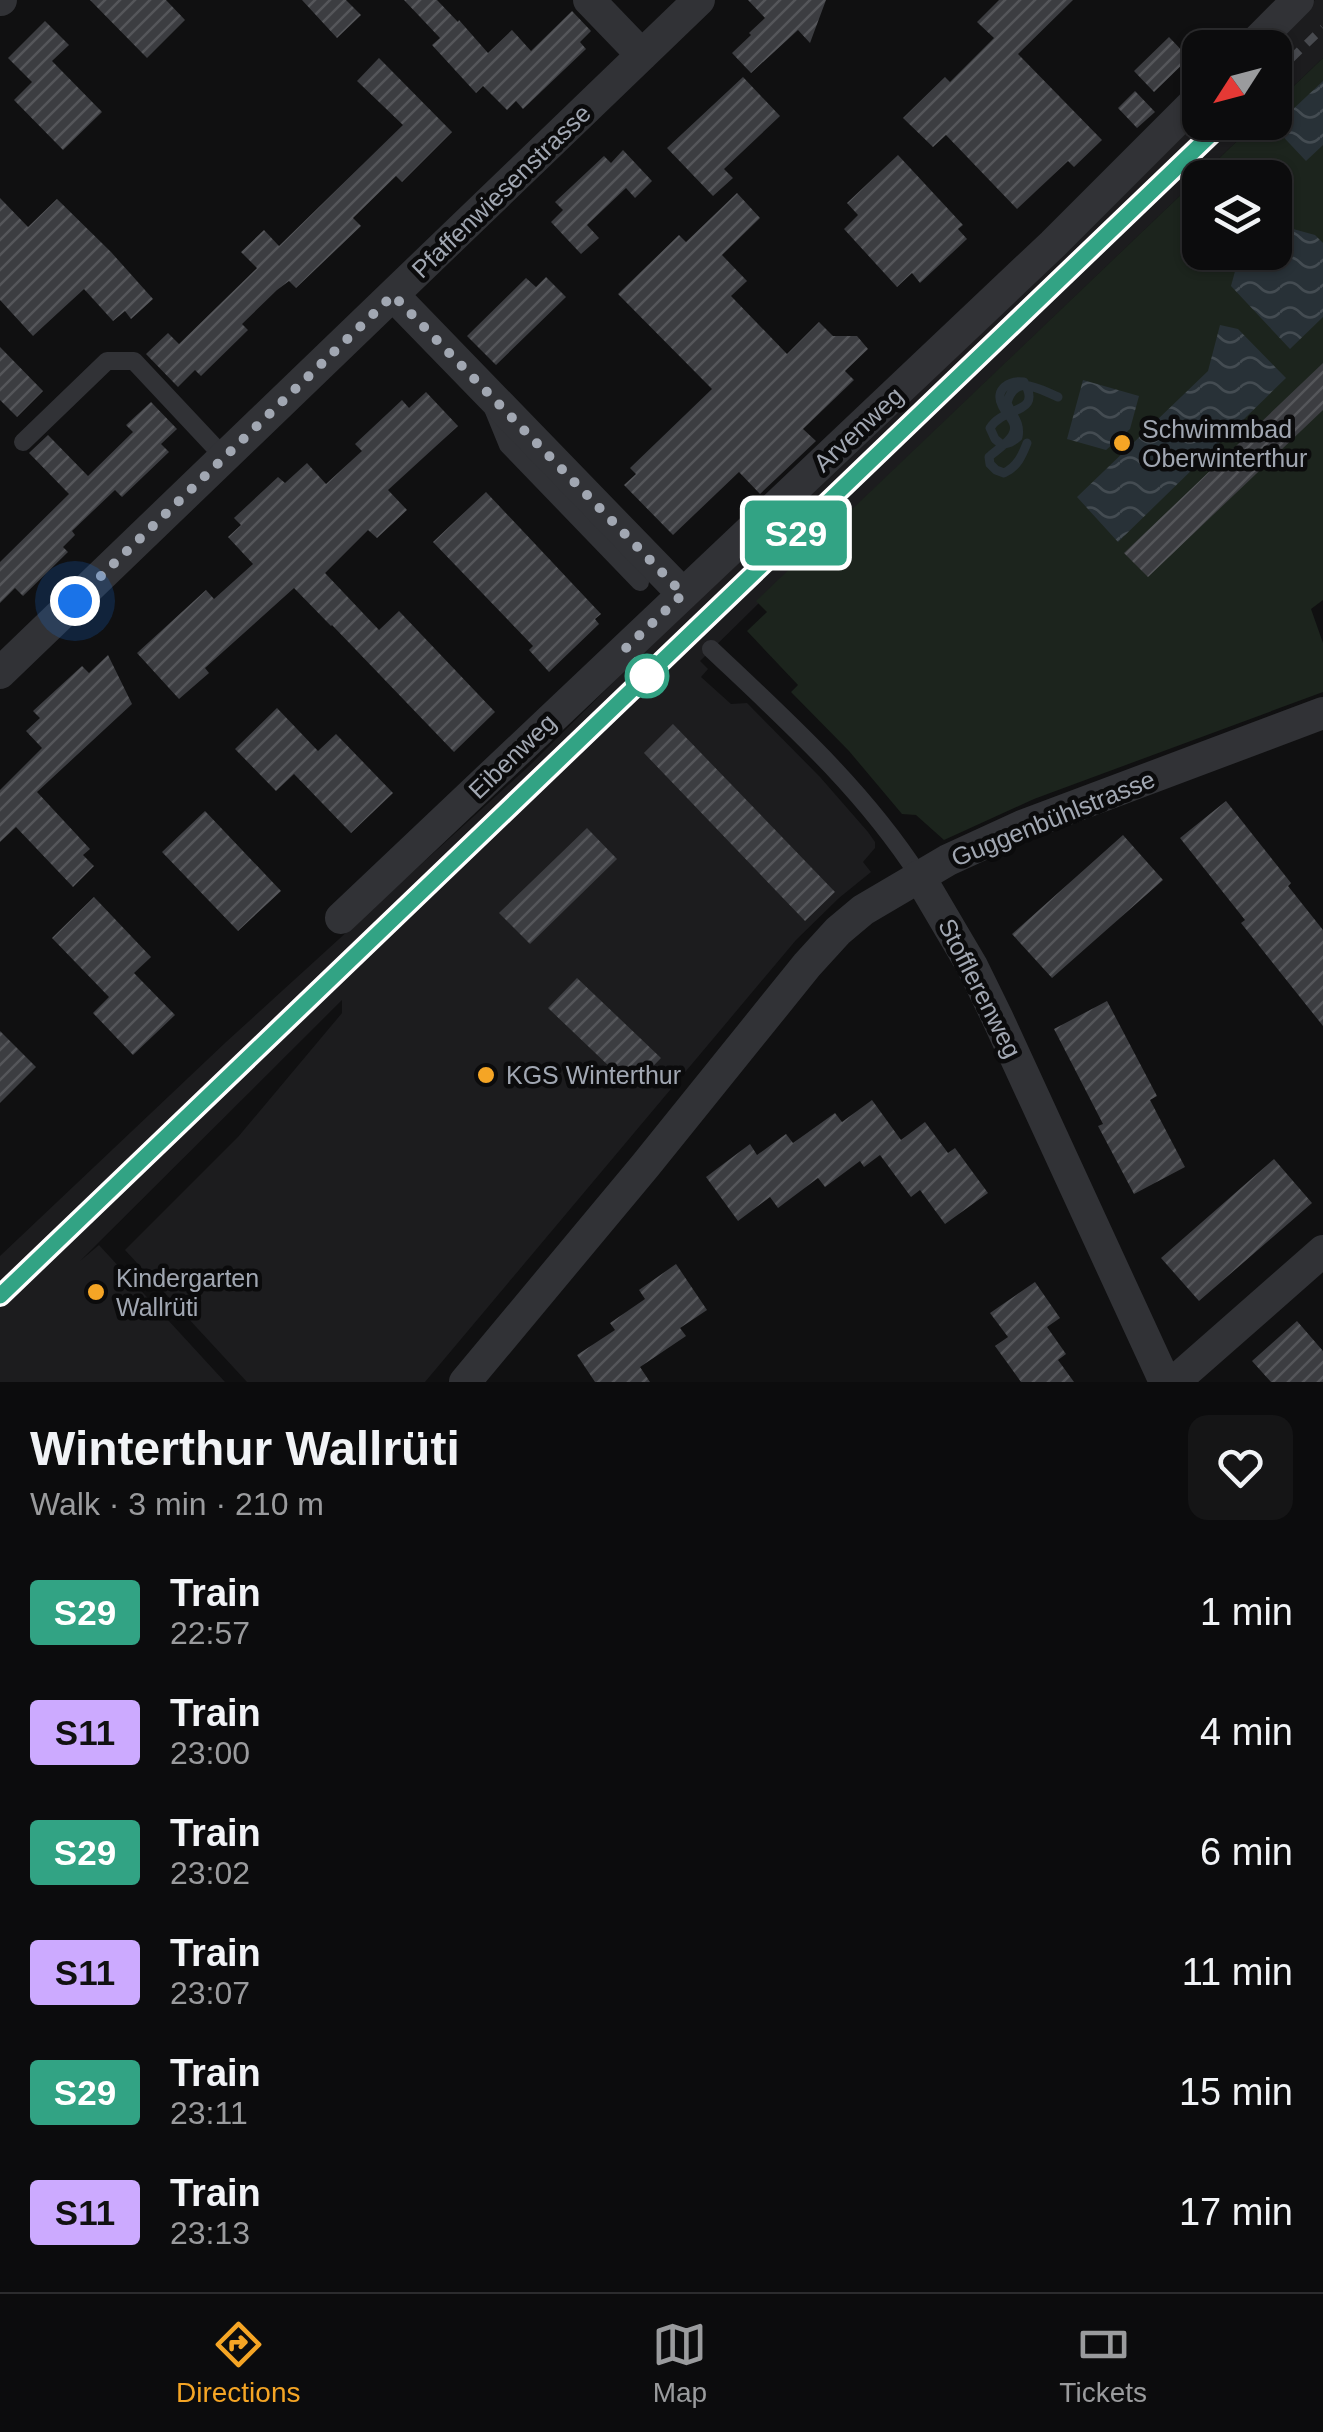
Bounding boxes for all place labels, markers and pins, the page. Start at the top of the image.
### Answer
place label: Schwimmbad Oberwinterthur [1142,415,1307,472]
marker: Schwimmbad Oberwinterthur [1111,432,1133,454]
unlabelled marker [626,655,668,697]
place label: KGS Winterthur [506,1061,681,1089]
marker: KGS Winterthur [475,1064,497,1086]
place label: Kindergarten Wallrüti [116,1264,259,1321]
marker: Kindergarten Wallrüti [85,1281,107,1303]

